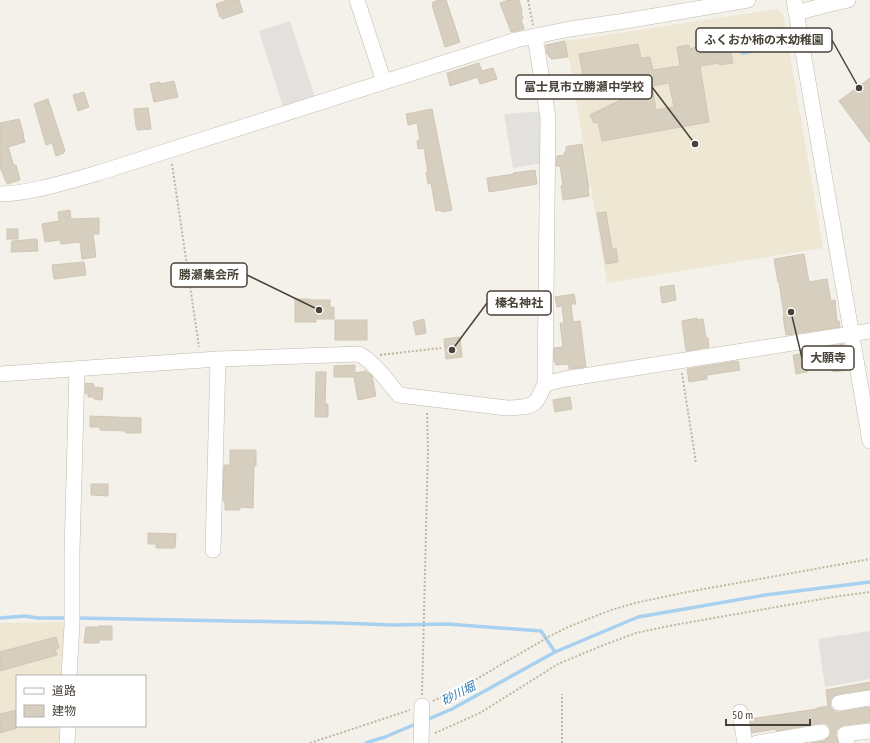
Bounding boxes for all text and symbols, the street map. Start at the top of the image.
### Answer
callout: ふくおか柿の木幼稚園 [696,28,832,52]
text: ふくおか柿の木幼稚園 [704,32,824,47]
callout: 富士見市立勝瀬中学校 [516,75,652,99]
text: 富士見市立勝瀬中学校 [524,79,644,94]
callout: 勝瀬集会所 [171,263,247,287]
text: 勝瀬集会所 [179,267,239,282]
callout: 榛名神社 [487,291,551,315]
text: 榛名神社 [495,295,543,310]
callout: 大願寺 [802,346,854,370]
text: 大願寺 [810,350,846,365]
legend [16,675,146,727]
water label: 砂川堀 [439,677,479,708]
text: 道路 [52,683,76,698]
scale bar [726,701,810,727]
text: 建物 [52,703,76,718]
text: 50 m [732,707,753,722]

